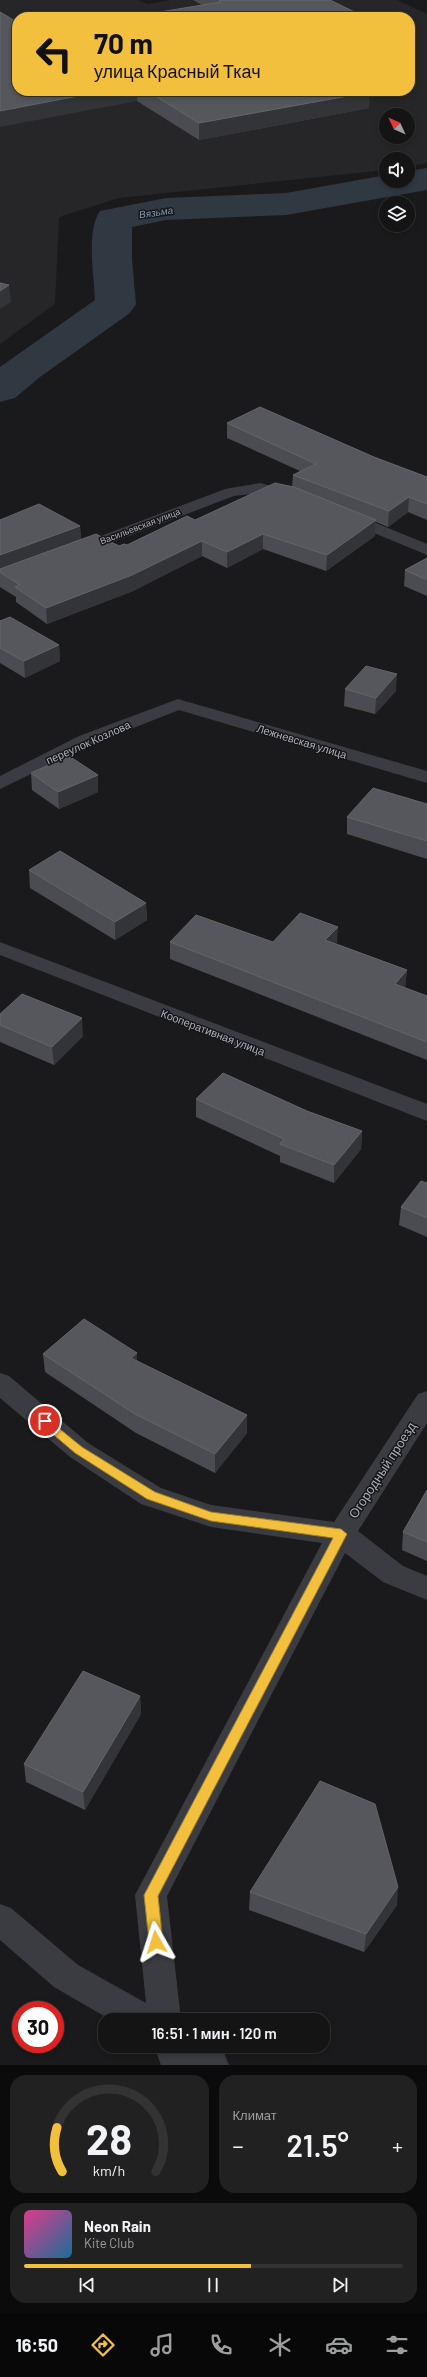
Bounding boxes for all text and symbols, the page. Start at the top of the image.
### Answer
text: 70 m [94,26,153,60]
icon: left [28,28,80,80]
text: улица Красный Ткач [94,60,261,82]
north arrow [379,108,415,144]
map controls [379,108,415,232]
button: sound [379,152,415,188]
button: layers [379,196,415,232]
water label: Вязьма [138,204,174,220]
street label: Васильевская улица [98,506,182,546]
street label: переулок Козлова [44,717,133,766]
street label: Лежневская улица [255,721,349,761]
street label: Кооперативная улица [159,1006,268,1058]
pin [28,1404,62,1438]
icon: arrive [34,1410,56,1432]
street label: Огородный проезд [345,1418,419,1521]
position arrow [135,1921,177,1963]
speed limit sign: 30 [12,2001,64,2053]
text: 16:51 · 1 мин · 120 m [151,2024,277,2042]
text: Климат [233,2107,277,2123]
text: 28 [86,2113,132,2163]
text: 21.5° [287,2127,349,2163]
text: − [233,2132,244,2158]
text: + [392,2132,403,2158]
text: km/h [93,2162,125,2179]
text: Neon Rain [84,2217,151,2235]
text: Kite Club [84,2235,134,2251]
icon: previous [76,2274,98,2296]
icon: pause [202,2274,224,2296]
icon: next [329,2274,351,2296]
icon: directions [89,2331,117,2359]
icon: music [148,2331,176,2359]
icon: phone [207,2331,235,2359]
icon: climate [266,2331,294,2359]
icon: car [325,2331,353,2359]
icon: filters [383,2331,411,2359]
text: 16:50 [15,2334,58,2356]

